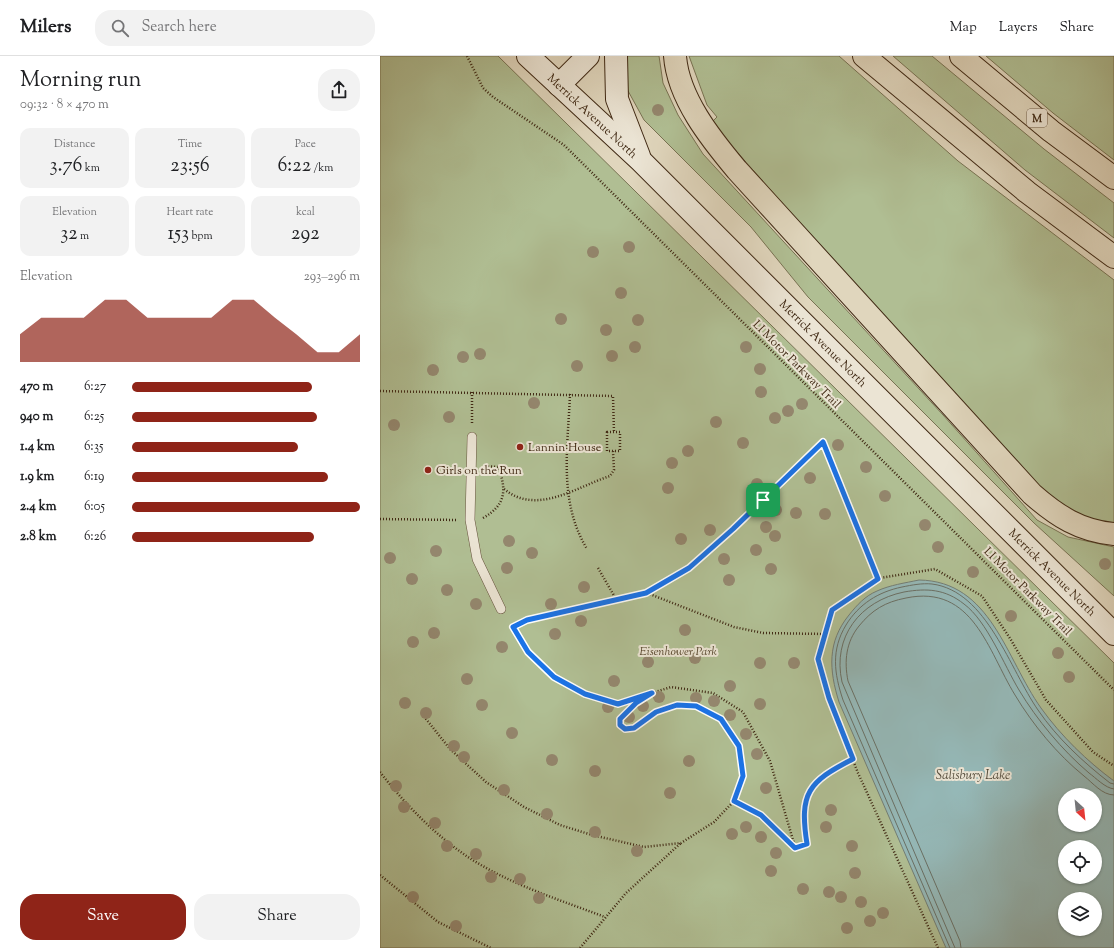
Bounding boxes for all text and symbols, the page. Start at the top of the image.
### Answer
search box [95,10,375,46]
text: Milers [20,14,71,41]
icon: search [109,17,131,39]
text: Search here [141,17,217,38]
text: Map [950,18,977,38]
text: Layers [999,18,1037,38]
text: Share [1059,18,1094,38]
text: Morning run [20,65,142,97]
button: share [318,69,360,111]
street label: Merrick Avenue North [543,70,641,163]
text: 09:32 · 8 × 470 m [20,96,109,114]
road number: M [1027,109,1047,127]
text: Distance [54,136,95,152]
text: Time [178,136,202,152]
text: Pace [295,136,316,152]
text: 3.76 [49,152,82,181]
text: 23:56 [170,152,210,181]
text: 6:22 [277,152,311,181]
text: km [82,160,100,176]
text: /km [311,160,333,176]
text: Elevation [52,204,97,220]
text: Heart rate [167,204,213,220]
text: kcal [296,204,315,220]
text: 32 [60,220,78,249]
text: 153 [167,220,189,249]
text: 292 [291,220,320,249]
text: m [78,228,89,244]
text: bpm [189,228,213,244]
text: Elevation [20,268,73,286]
text: 293–296 m [304,268,360,286]
street label: Merrick Avenue North [775,296,871,392]
street label: LI Motor Parkway Trail [748,316,845,413]
text: 470 m [20,378,53,396]
text: 6:27 [84,378,106,396]
text: 940 m [20,408,53,426]
text: 6:25 [84,408,104,426]
text: 1.4 km [20,438,55,456]
text: 6:35 [84,438,103,456]
place label: Lannin House [528,439,602,457]
marker: Lannin House [515,442,525,452]
place label: Girls on the Run [436,462,522,480]
marker: Girls on the Run [423,465,433,475]
text: 1.9 km [20,468,54,486]
text: 6:19 [84,468,104,486]
pin [746,483,780,517]
icon: arrive [752,489,774,511]
text: 2.4 km [20,498,57,516]
text: 6:05 [84,498,105,516]
street label: Merrick Avenue North [1004,525,1100,621]
text: 2.8 km [20,528,56,546]
text: 6:26 [84,528,106,546]
street label: LI Motor Parkway Trail [979,543,1076,640]
park label: Eisenhower Park [639,643,717,661]
water label: Salisbury Lake [936,767,1010,785]
north arrow [1058,788,1102,832]
map controls [1058,788,1102,936]
button: locate [1058,840,1102,884]
button: layers [1058,892,1102,936]
button: Save [20,894,186,940]
button: Share [194,894,360,940]

